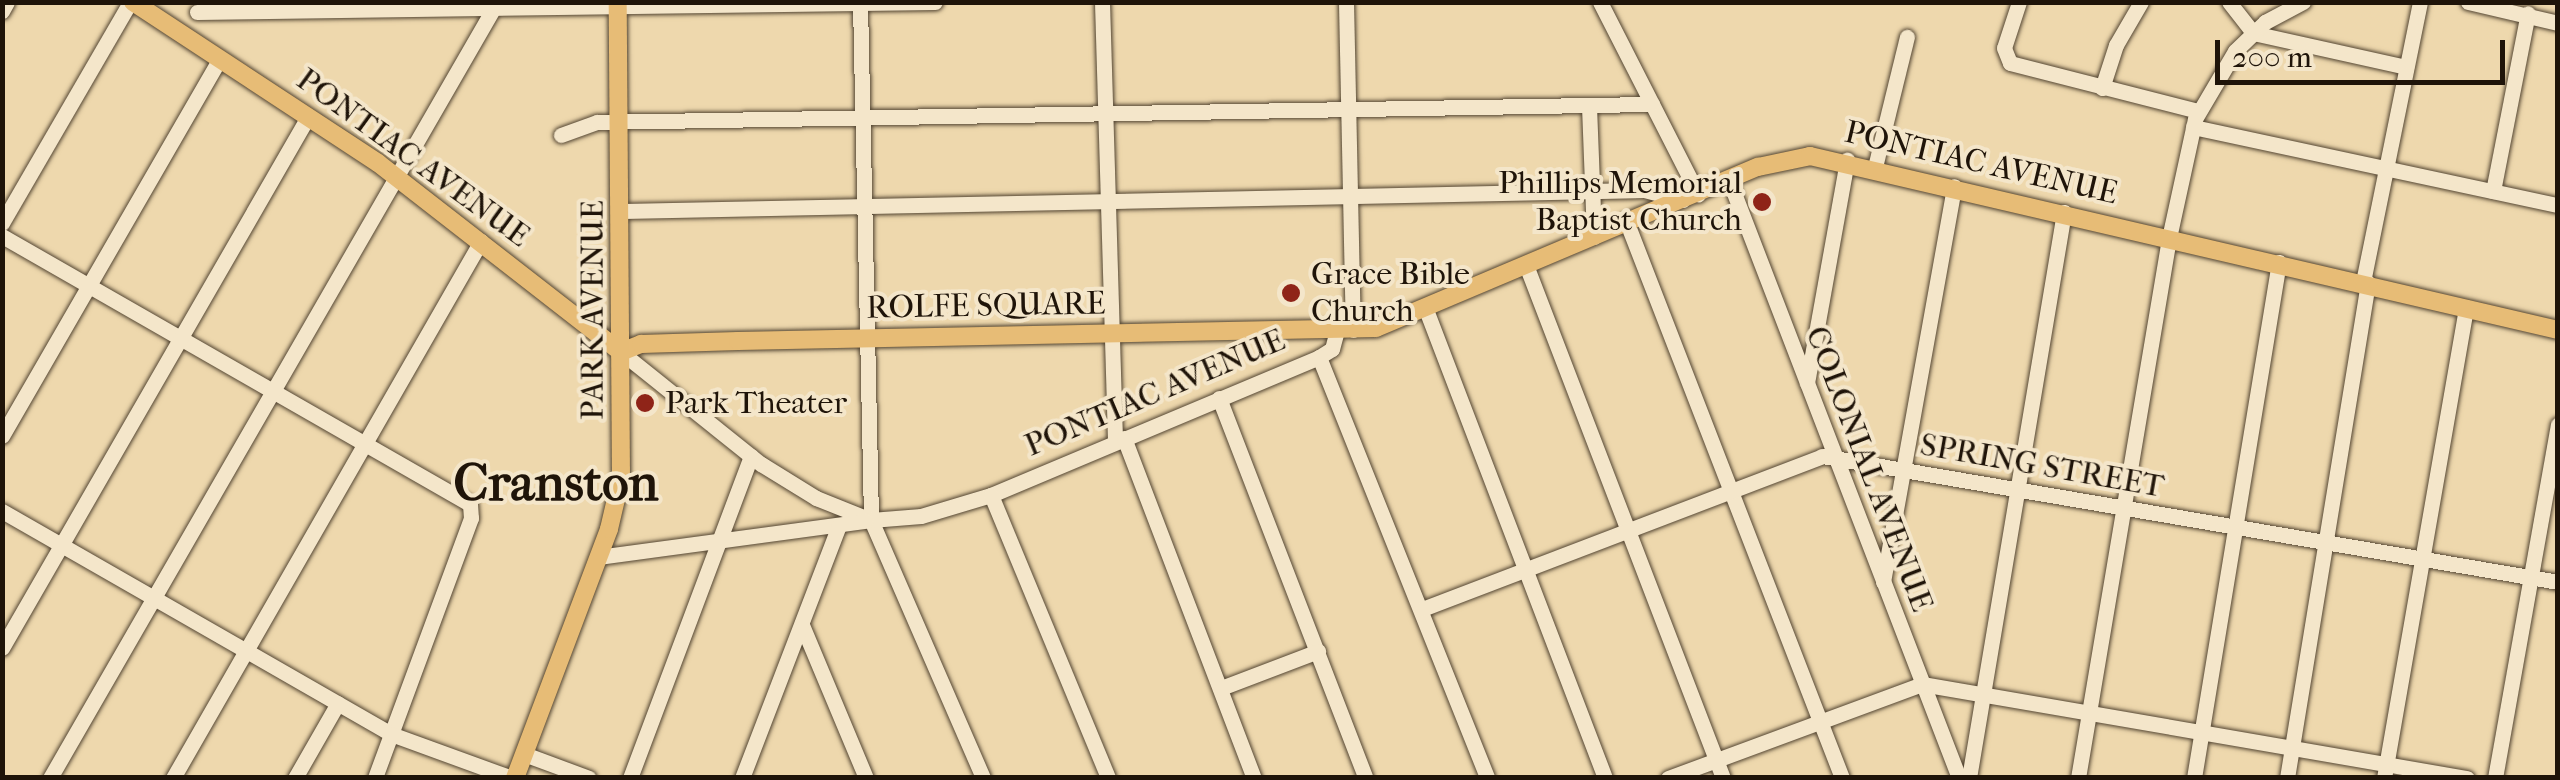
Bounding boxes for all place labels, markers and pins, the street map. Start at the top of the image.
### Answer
place label: Phillips Memorial Baptist Church [1498,165,1742,240]
marker: Phillips Memorial Baptist Church [1751,191,1773,213]
place label: Grace Bible Church [1311,256,1470,331]
marker: Grace Bible Church [1280,282,1302,304]
place label: Park Theater [665,384,847,422]
marker: Park Theater [634,392,656,414]

